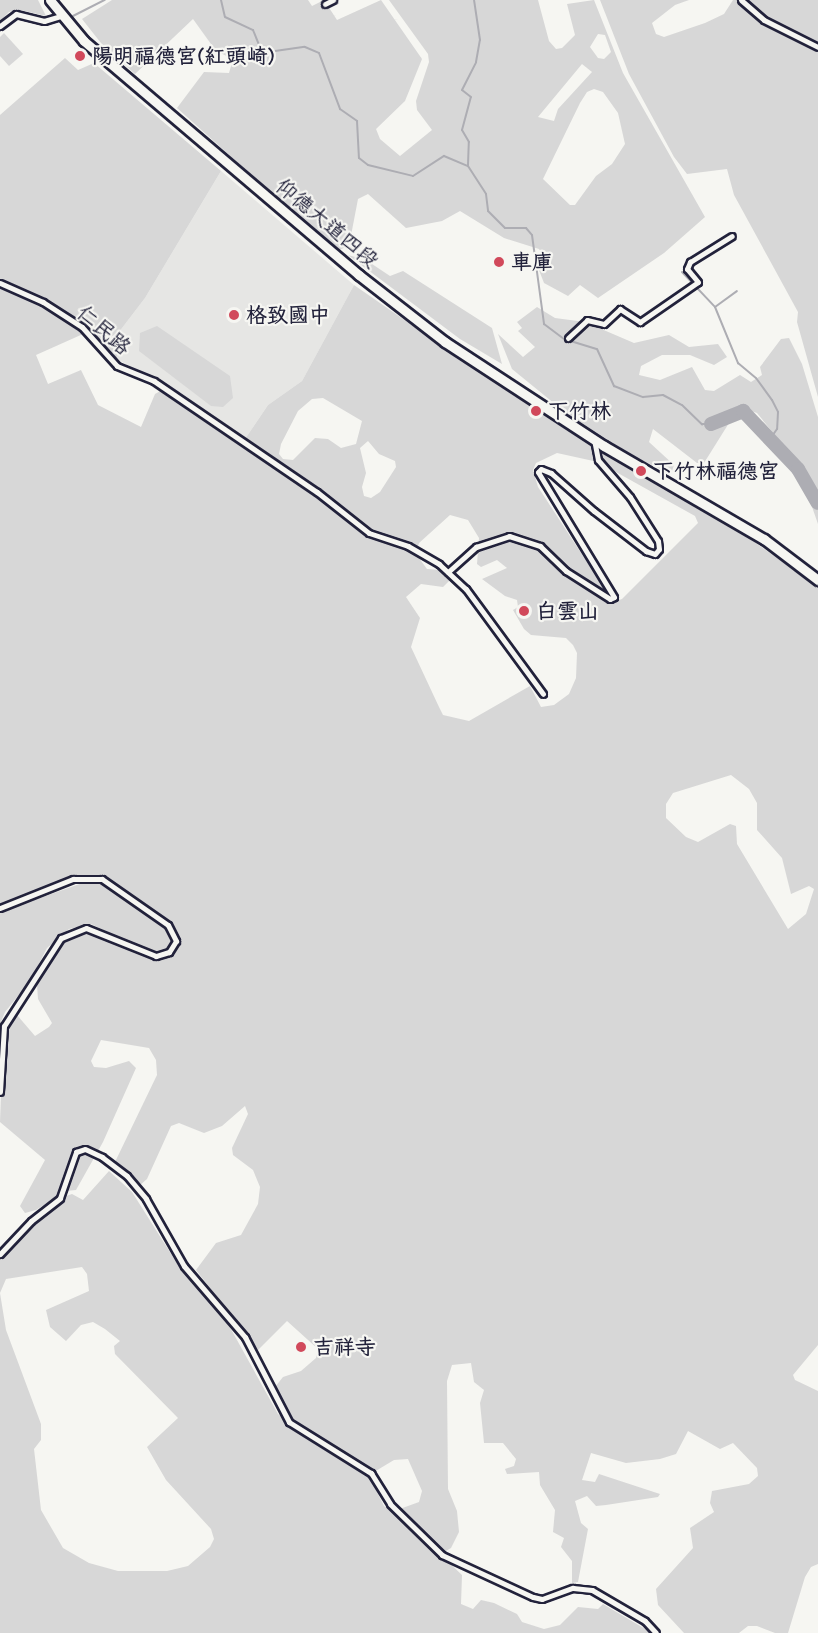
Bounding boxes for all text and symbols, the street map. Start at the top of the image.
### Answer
place label: 陽明福德宮(紅頭崎) [92,43,275,69]
marker: 陽明福德宮(紅頭崎) [73,49,87,63]
street label: 仰德大道四段 [271,173,383,273]
place label: 車庫 [511,249,553,275]
marker: 車庫 [492,255,506,269]
street label: 仁民路 [72,300,136,360]
place label: 格致國中 [246,302,330,328]
marker: 格致國中 [227,308,241,322]
place label: 下竹林 [548,398,611,424]
marker: 下竹林 [529,404,543,418]
place label: 下竹林福德宮 [653,458,779,484]
marker: 下竹林福德宮 [634,464,648,478]
place label: 白雲山 [536,598,599,624]
marker: 白雲山 [517,604,531,618]
place label: 吉祥寺 [313,1334,376,1360]
marker: 吉祥寺 [294,1340,308,1354]

